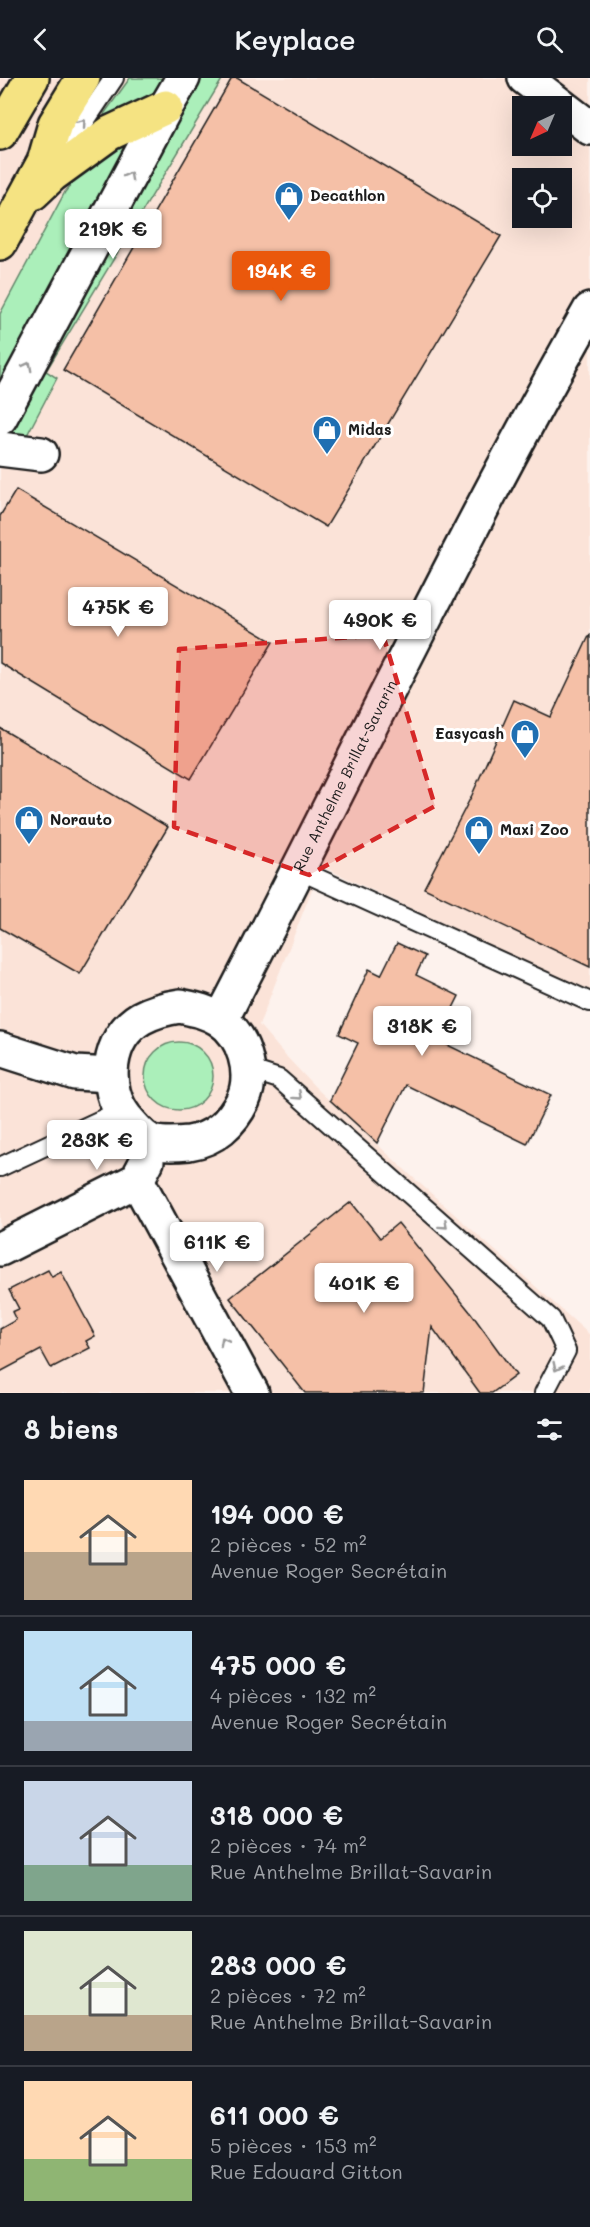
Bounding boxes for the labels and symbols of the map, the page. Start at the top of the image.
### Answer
north arrow [512,96,572,156]
one-way arrow [75,119,86,129]
one-way arrow [122,171,133,182]
shop icon: Decathlon [273,180,305,222]
place label: Decathlon [310,185,385,205]
pin: 219K € [64,209,162,260]
pin: 194K € [232,251,330,302]
one-way arrow [20,361,32,372]
shop icon: Midas [311,414,343,456]
place label: Midas [348,419,391,439]
pin: 475K € [69,587,167,638]
pin: 490K € [331,600,429,651]
street label: Rue Anthelme Brillat-Savarin [288,676,401,874]
shop icon: Easycash [509,718,541,760]
place label: Easycash [435,723,504,743]
shop icon: Norauto [13,804,45,846]
place label: Norauto [50,809,112,829]
shop icon: Maxi Zoo [463,814,495,856]
place label: Maxi Zoo [500,819,569,839]
pin: 318K € [373,1006,471,1057]
one-way arrow [292,1089,302,1100]
pin: 283K € [48,1120,146,1171]
one-way arrow [438,1218,448,1229]
pin: 611K € [168,1222,266,1273]
pin: 401K € [315,1263,413,1314]
one-way arrow [220,1337,231,1348]
one-way arrow [553,1361,565,1372]

